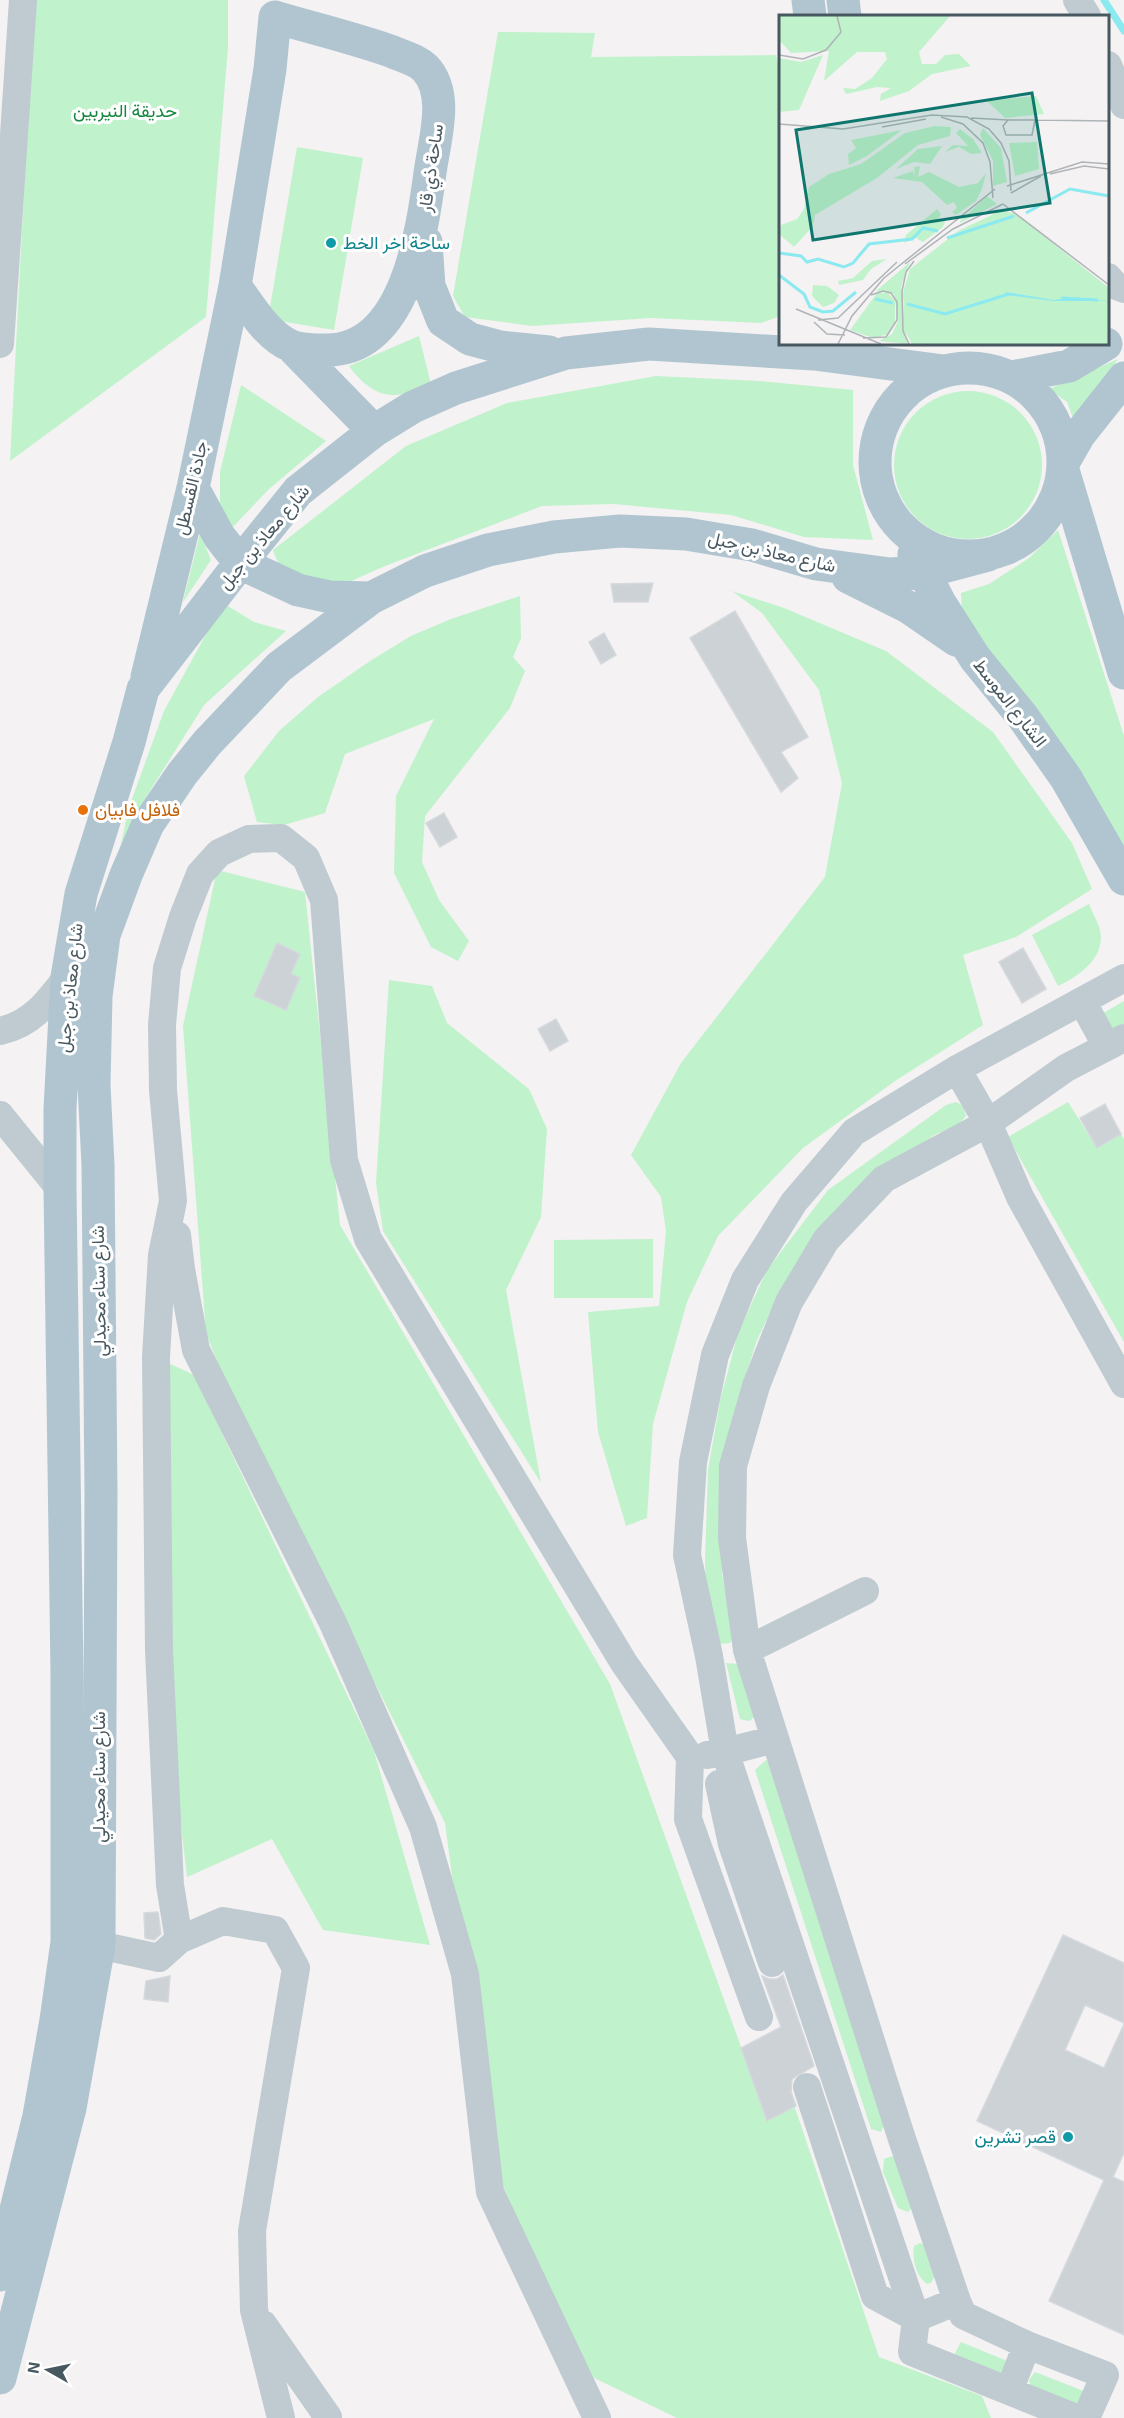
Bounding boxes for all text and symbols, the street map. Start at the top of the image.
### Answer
inset map [779,15,1109,345]
park label: حديقة النيربين [73,99,177,122]
street label: ساحة ذي قار [413,122,452,215]
place label: ساحة اخر الخط [343,231,450,254]
marker: ساحة اخر الخط [324,236,338,250]
street label: جادة القسطل [169,439,212,537]
street label: شارع معاذ بن جبل [213,479,315,595]
street label: شارع معاذ بن جبل [706,526,838,578]
street label: الشارع الموسط [968,654,1052,752]
place label: فلافل فابيان [95,798,180,821]
marker: فلافل فابيان [76,803,90,817]
street label: شارع معاذ بن جبل [51,922,89,1054]
street label: شارع سناء محيدلي [86,1225,115,1357]
street label: شارع سناء محيدلي [87,1711,114,1843]
place label: قصر تشرين [974,2125,1056,2148]
marker: قصر تشرين [1061,2130,1075,2144]
north arrow [18,2340,78,2400]
text: N [22,2360,43,2375]

